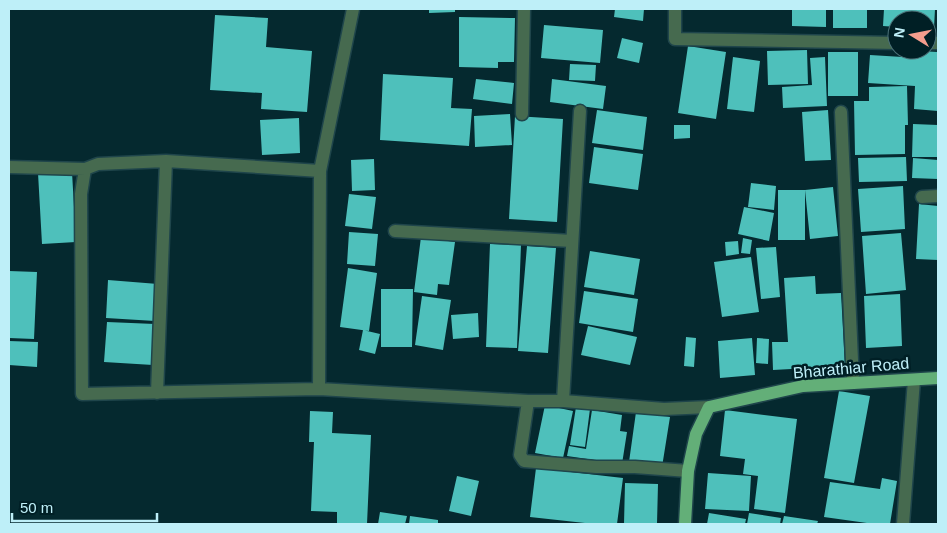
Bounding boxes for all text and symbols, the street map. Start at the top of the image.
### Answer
north arrow [887,10,937,60]
text: N [890,26,908,39]
street label: Bharathiar Road [792,354,910,382]
scale bar [12,490,158,522]
text: 50 m [20,499,53,516]

